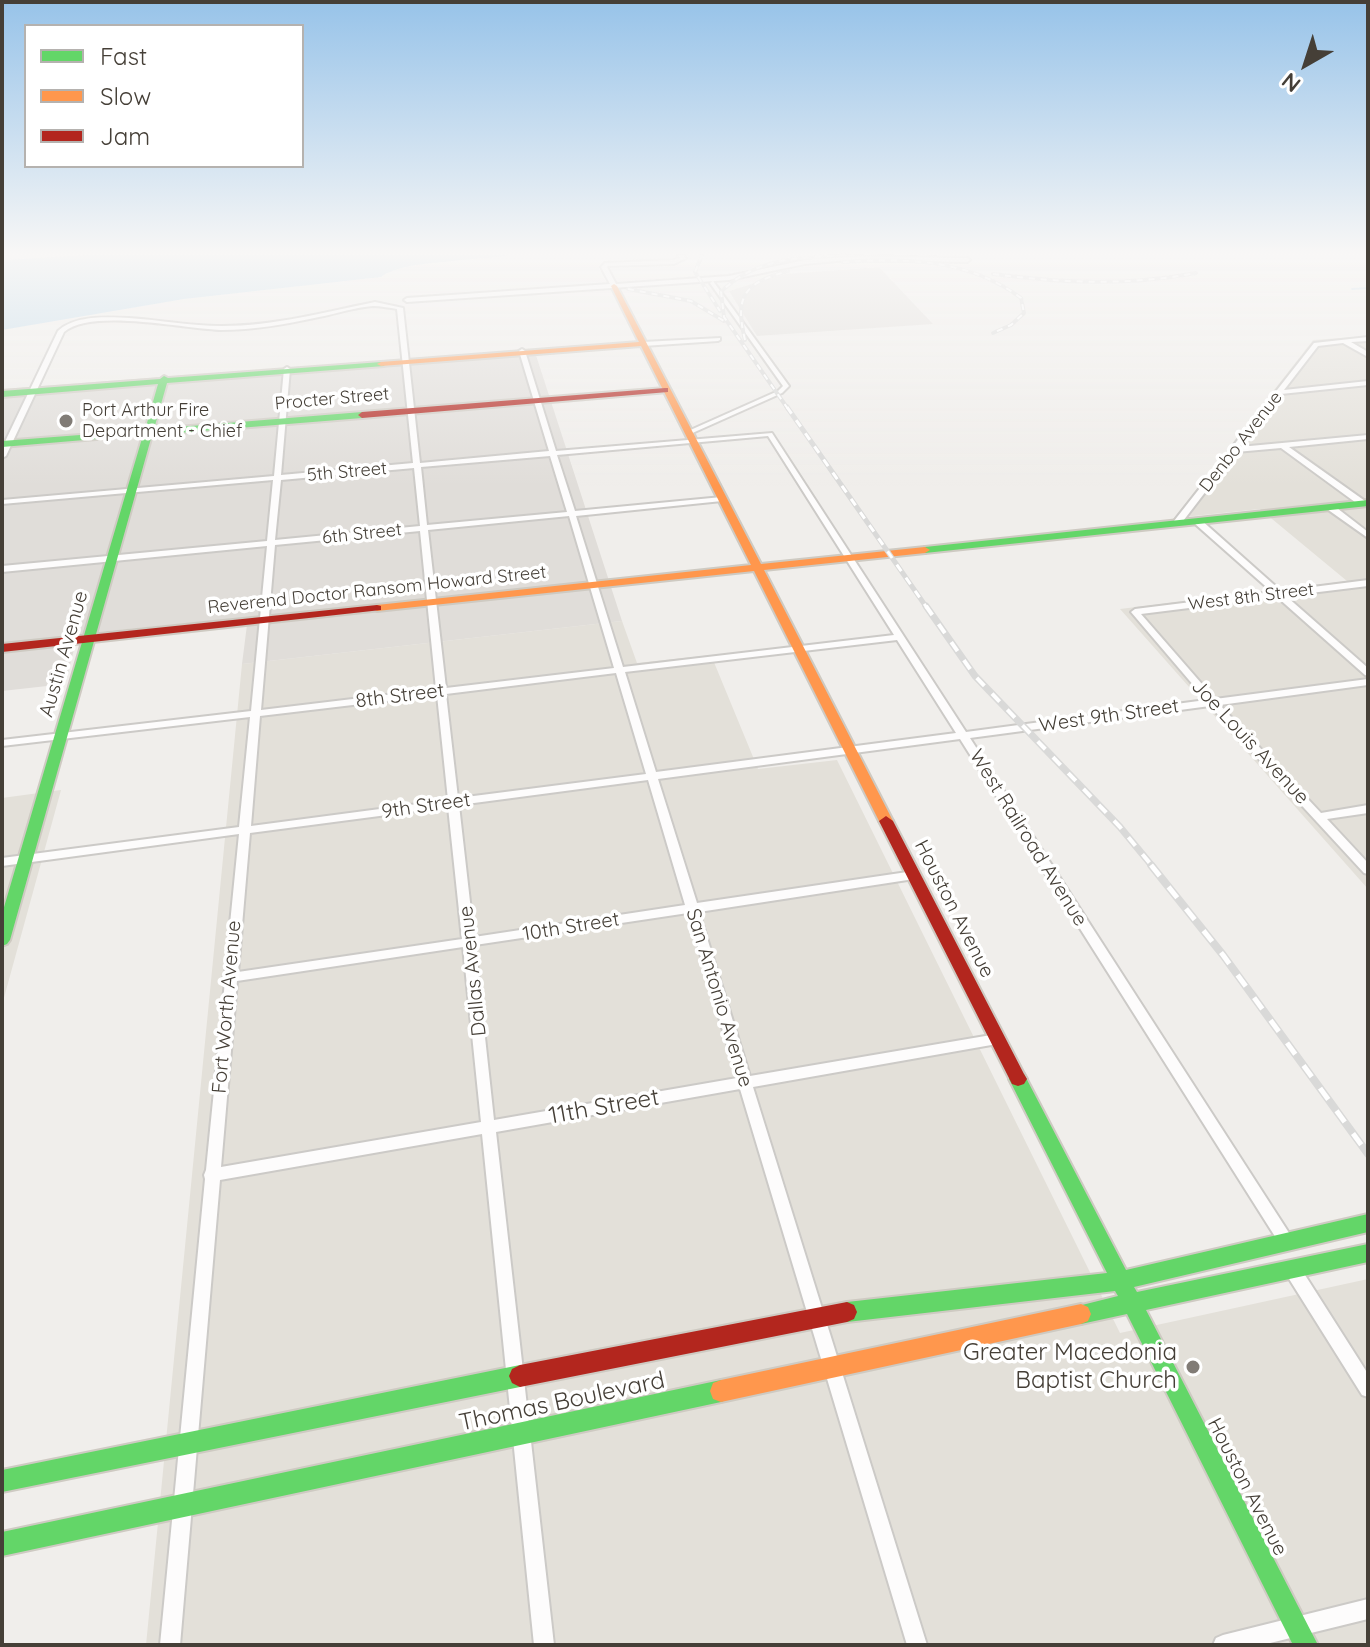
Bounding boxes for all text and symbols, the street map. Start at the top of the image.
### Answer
legend [24,24,304,168]
north arrow [1266,24,1346,104]
text: Fast [100,41,147,71]
text: N [1276,67,1306,99]
text: Slow [100,81,151,111]
text: Jam [100,121,150,151]
street label: Procter Street [274,383,390,415]
street label: Denbo Avenue [1195,387,1287,497]
place label: Port Arthur Fire Department - Chief [82,400,243,442]
marker: Port Arthur Fire Department - Chief [57,412,75,430]
street label: 5th Street [306,458,388,486]
street label: 6th Street [321,519,403,549]
street label: Reverend Doctor Ransom Howard Street [207,561,547,619]
street label: West 8th Street [1187,579,1315,615]
street label: Austin Avenue [35,588,93,720]
street label: Joe Louis Avenue [1186,675,1314,809]
street label: 8th Street [354,679,446,713]
street label: West 9th Street [1037,694,1181,738]
street label: West Railroad Avenue [964,745,1092,931]
street label: 9th Street [380,788,472,824]
street label: Houston Avenue [909,836,999,982]
street label: Dallas Avenue [454,905,492,1037]
street label: San Antonio Avenue [680,906,758,1090]
street label: 10th Street [521,908,621,946]
street label: Fort Worth Avenue [207,919,247,1095]
street label: 11th Street [547,1083,661,1131]
place label: Greater Macedonia Baptist Church [963,1339,1177,1395]
marker: Greater Macedonia Baptist Church [1184,1358,1202,1376]
street label: Thomas Boulevard [456,1366,668,1438]
street label: Houston Avenue [1202,1414,1292,1560]

